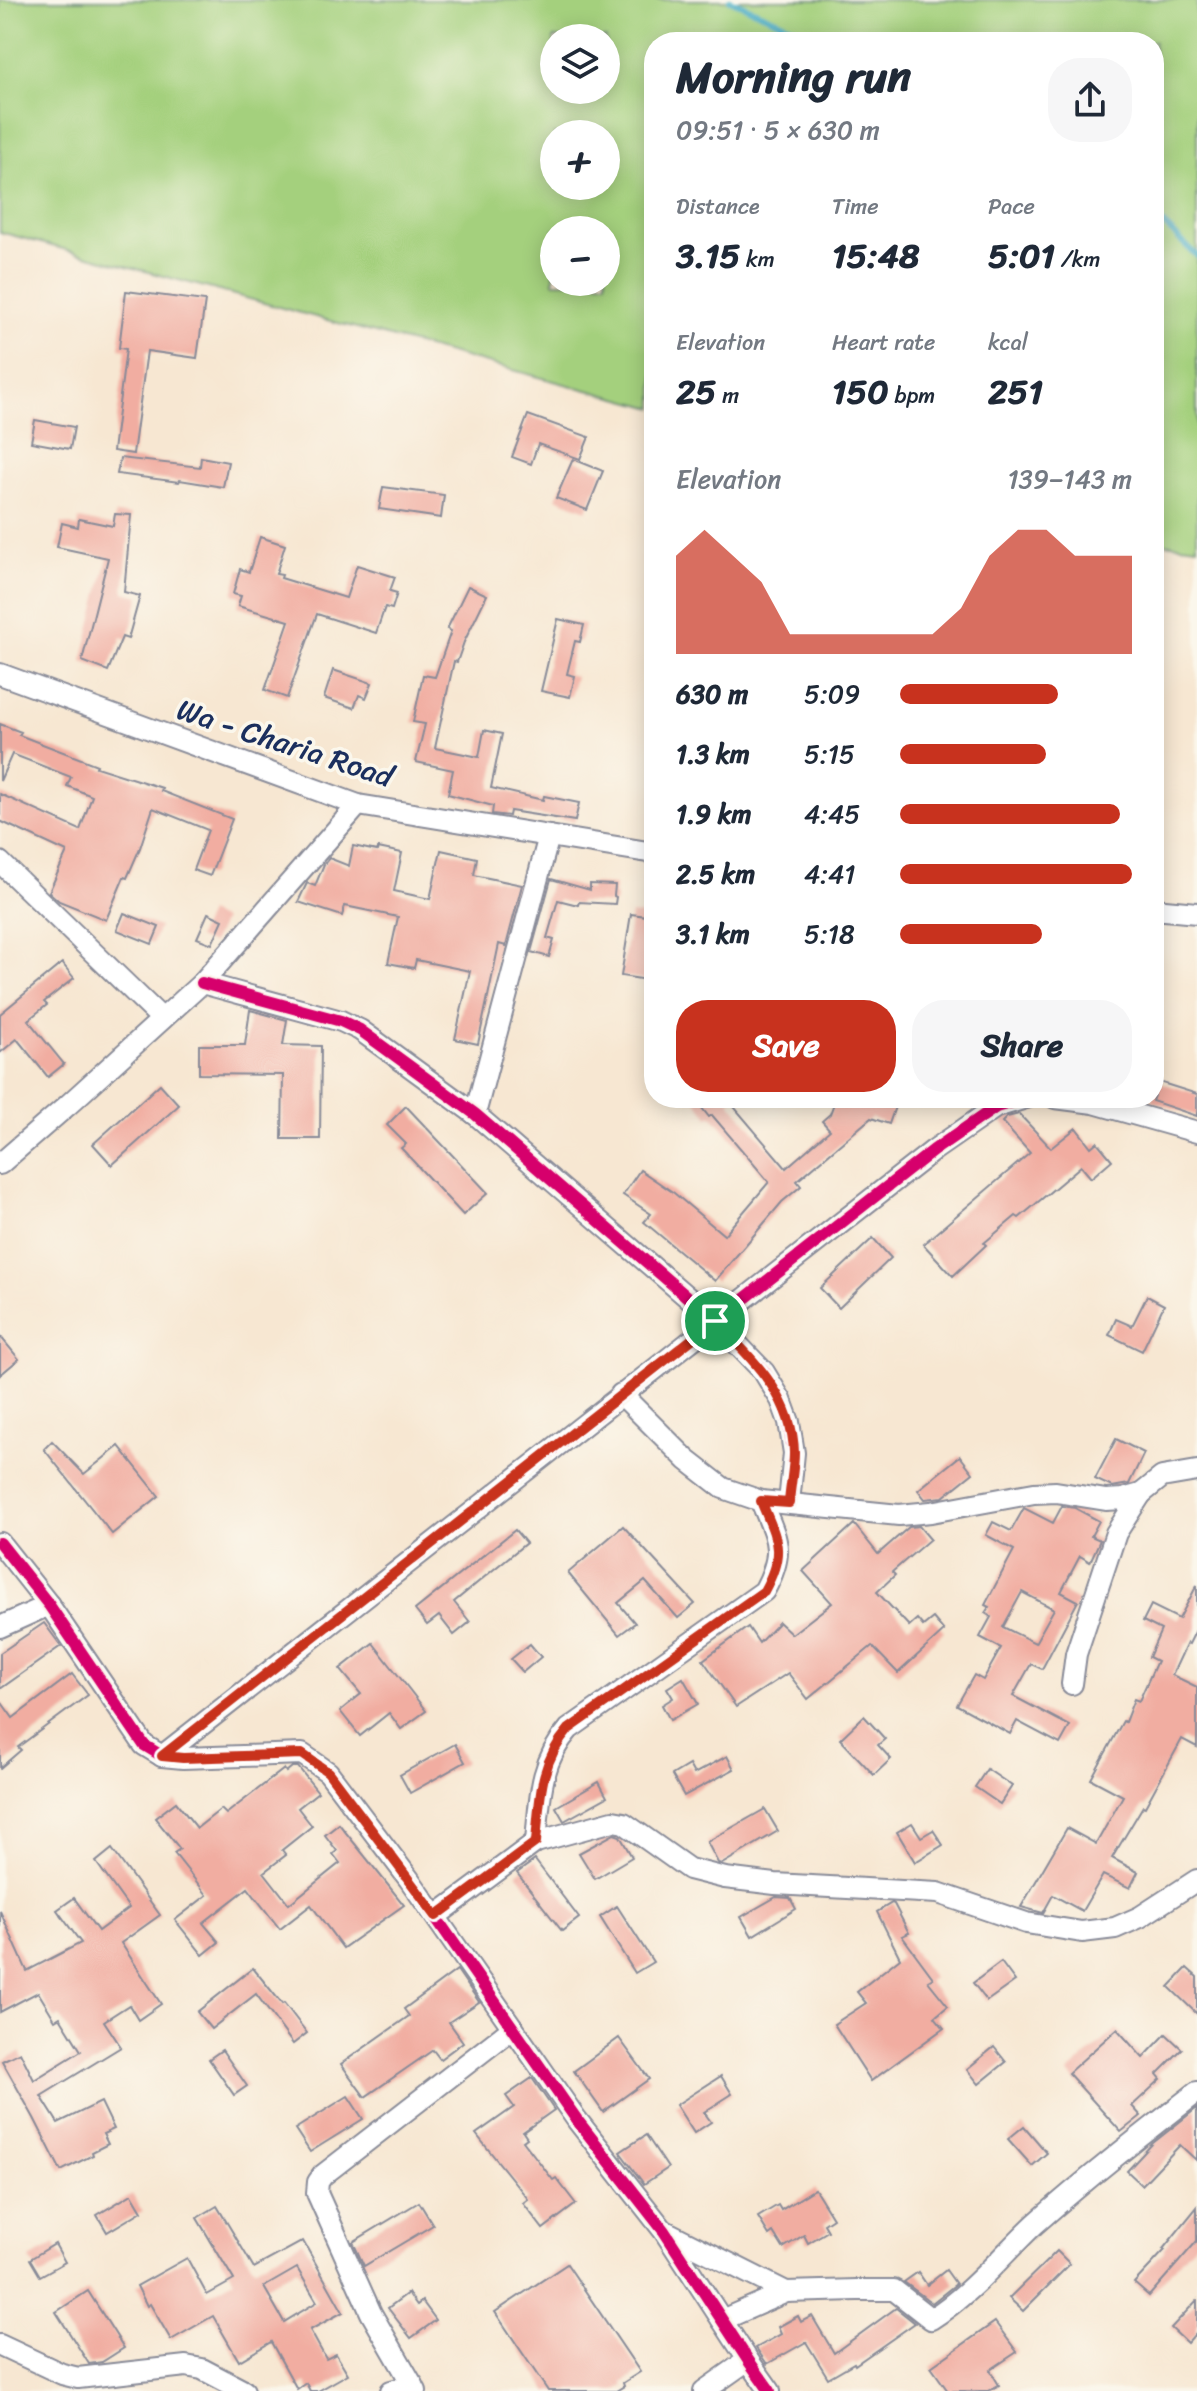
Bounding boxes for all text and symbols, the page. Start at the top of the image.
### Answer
map controls [540,24,620,296]
button: layers [540,24,620,104]
text: Morning run [676,38,911,116]
button: share [1048,58,1132,142]
text: 09:51 · 5 × 630 m [676,107,880,153]
button: + [540,120,620,200]
text: Distance [676,187,760,226]
text: Time [832,187,879,226]
text: Pace [988,187,1035,226]
button: − [540,216,620,296]
text: 3.15 [676,226,740,286]
text: 15:48 [832,226,919,286]
text: 5:01 [988,226,1055,286]
text: km [740,240,775,279]
text: /km [1055,240,1100,279]
text: Elevation [676,323,765,362]
text: Heart rate [832,323,935,362]
text: kcal [988,323,1028,362]
text: 25 [676,362,716,422]
text: 150 [832,362,889,422]
text: 251 [988,362,1043,422]
text: m [716,376,739,415]
text: bpm [889,376,935,415]
text: Elevation [676,456,781,502]
text: 139–143 m [1007,456,1132,502]
text: 630 m [676,671,748,717]
text: 5:09 [804,671,860,717]
street label: Wa - Charia Road [170,683,402,804]
text: 1.3 km [676,731,750,777]
text: 5:15 [804,731,855,777]
text: 1.9 km [676,791,752,837]
text: 4:45 [804,791,860,837]
text: 2.5 km [676,851,755,897]
text: 4:41 [804,851,856,897]
text: 3.1 km [676,911,750,957]
text: 5:18 [804,911,855,957]
button: Save [676,1000,896,1092]
button: Share [912,1000,1132,1092]
pin [681,1287,749,1355]
icon: arrive [693,1299,737,1343]

